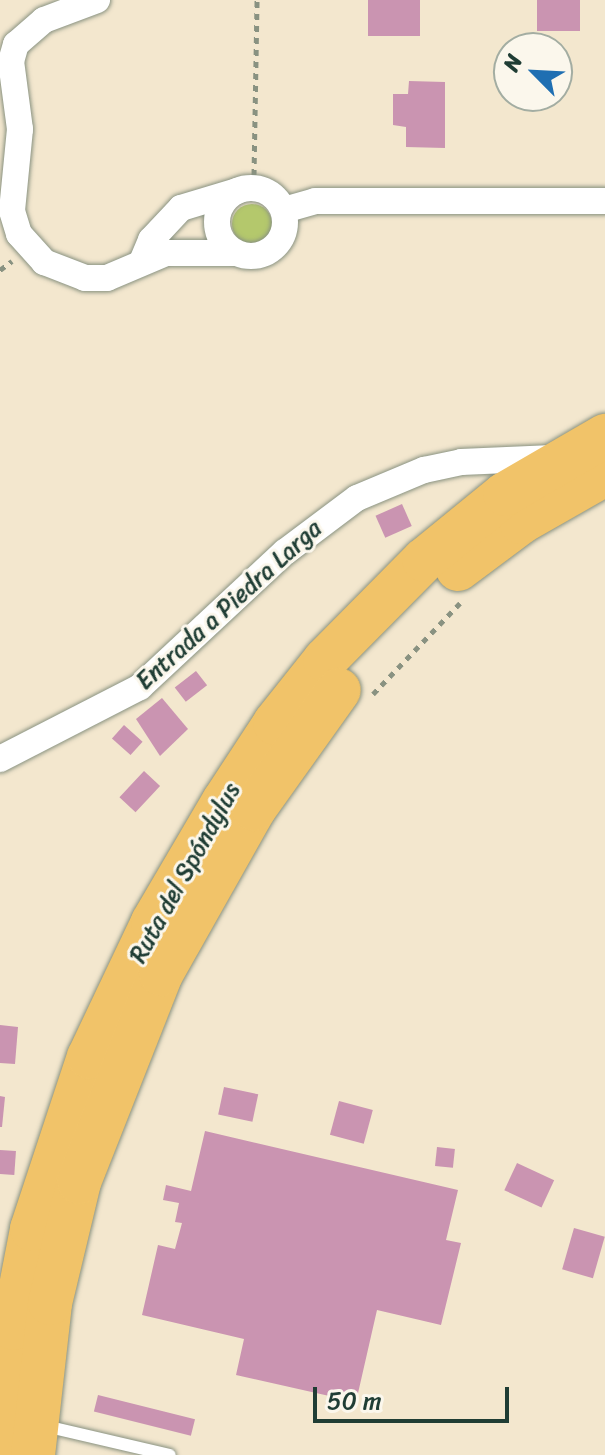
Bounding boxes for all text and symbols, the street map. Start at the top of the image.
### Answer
north arrow [493,32,573,112]
text: N [492,48,533,78]
street label: Entrada a Piedra Larga [130,514,328,696]
street label: Ruta del Spóndylus [123,778,247,968]
scale bar [317,1371,513,1421]
text: 50 m [327,1380,382,1422]

